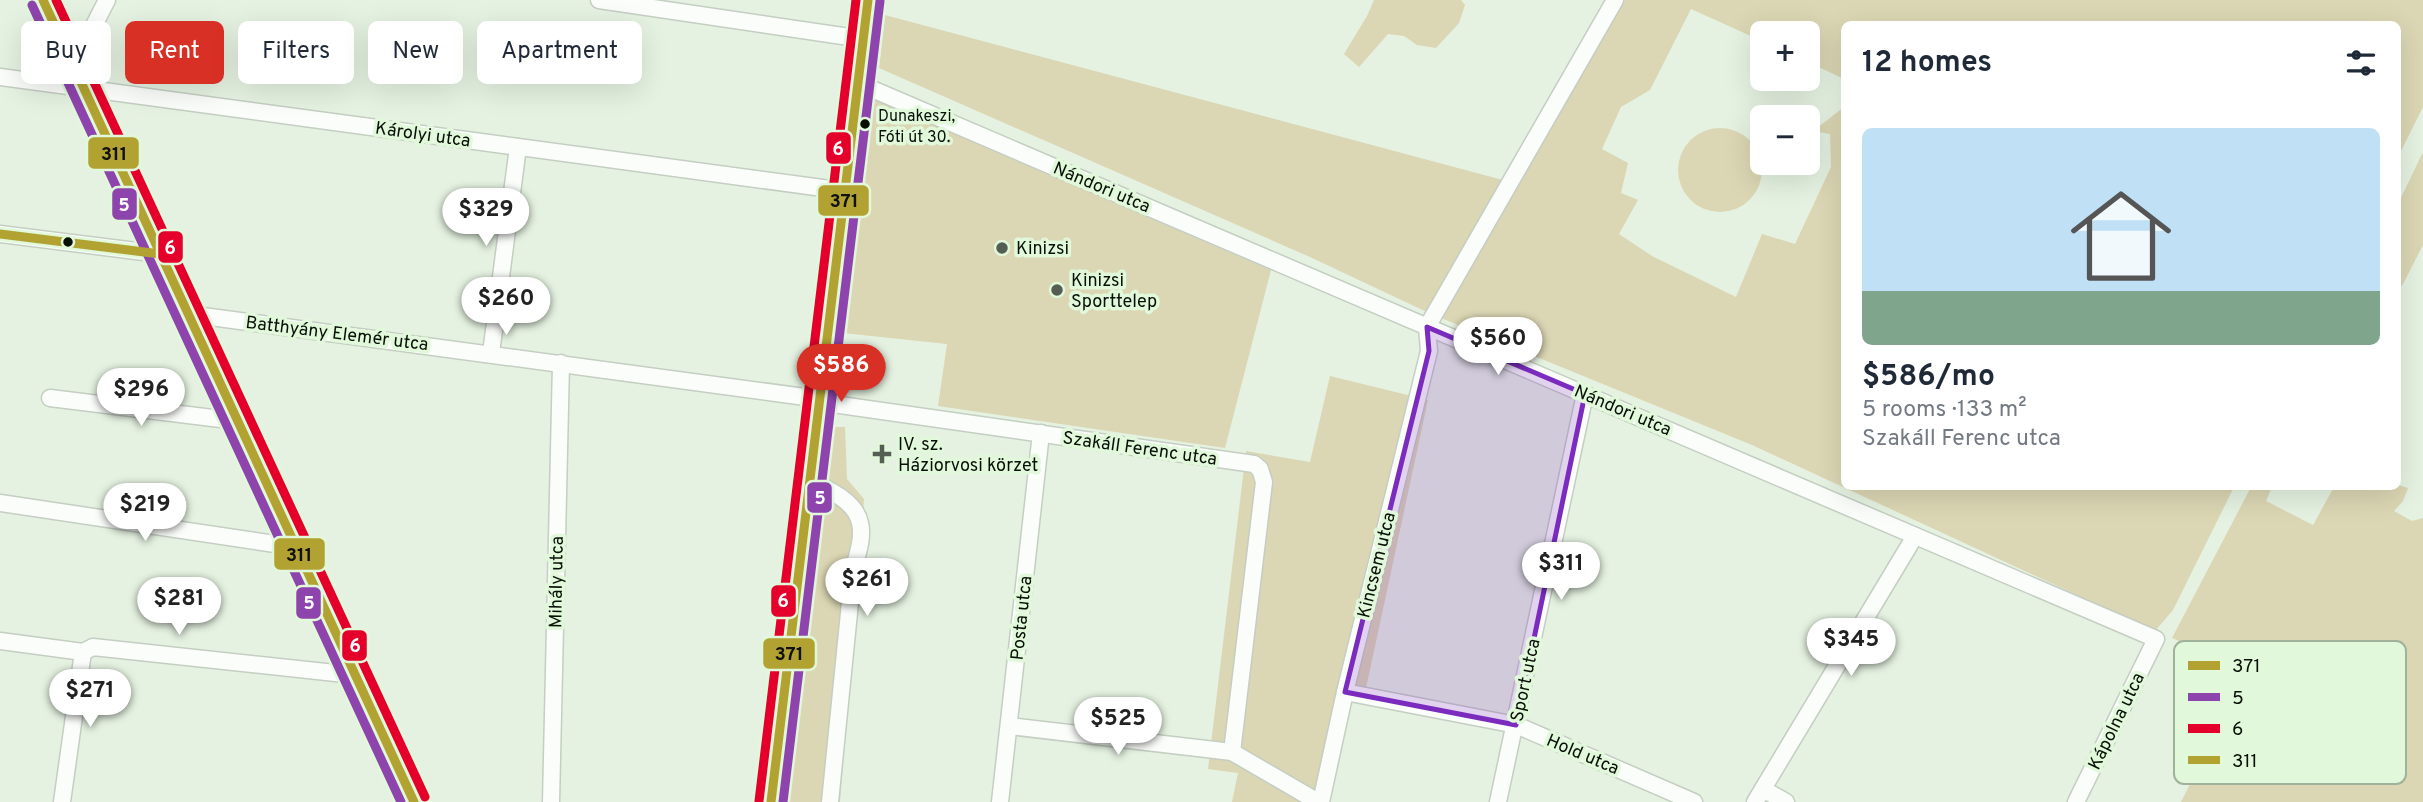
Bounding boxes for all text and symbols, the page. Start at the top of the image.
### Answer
chip: Buy [21,21,111,84]
chip: Rent [125,21,224,84]
chip: Filters [238,21,354,84]
chip: New [368,21,463,84]
chip: Apartment [477,21,642,84]
map controls [1750,21,1820,175]
button: + [1750,21,1820,91]
icon: filters [2342,44,2380,82]
text: 12 homes [1862,45,1992,82]
button: − [1750,105,1820,175]
place label: Dunakeszi, Fóti út 30. [878,107,955,148]
street label: Károlyi utca [374,117,472,154]
marker: Dunakeszi, Fóti út 30. [858,117,872,131]
line badge: 6 [825,131,852,165]
line badge: 311 [87,136,140,170]
text: 6 [832,138,844,162]
text: 311 [101,143,127,167]
street label: Nándori utca [1049,158,1154,219]
icon: home [2058,173,2184,299]
line badge: 371 [817,184,870,217]
line badge: 5 [111,187,138,221]
pin: $329 [445,188,527,248]
text: 371 [829,190,859,214]
text: 5 [118,194,130,218]
text: $329 [458,196,514,225]
line badge: 6 [157,230,184,264]
unlabelled marker [61,235,75,249]
text: 6 [164,237,176,261]
place label: Kinizsi [1016,238,1069,261]
marker: Kinizsi [994,240,1010,256]
place label: Kinizsi Sporttelep [1071,270,1157,314]
pin: $260 [465,278,547,337]
marker: Kinizsi Sporttelep [1049,282,1065,298]
text: $260 [477,285,535,314]
street label: Batthyány Elemér utca [244,312,430,357]
pin: $560 [1457,318,1539,377]
text: $560 [1469,325,1527,354]
pin: $586 [800,344,882,404]
text: $586 [813,352,869,381]
text: $586/mo [1862,359,1995,396]
pin: $296 [100,368,182,428]
text: $296 [113,376,169,405]
street label: Nándori utca [1570,381,1675,442]
text: 5 rooms · 133 m² [1862,396,2027,425]
text: Szakáll Ferenc utca [1862,425,2061,454]
street label: Szakáll Ferenc utca [1061,427,1218,472]
place label: IV. sz. Háziorvosi körzet [898,434,1038,478]
marker: IV. sz. Háziorvosi körzet [872,444,892,464]
line badge: 5 [806,481,833,514]
pin: $219 [104,484,186,543]
text: 5 [814,487,826,511]
text: $219 [119,491,171,520]
street label: Kincsem utca [1353,510,1402,621]
street label: Mihály utca [545,536,570,628]
line badge: 311 [273,537,326,571]
pin: $311 [1520,542,1602,602]
text: 311 [286,544,312,568]
text: $311 [1538,550,1584,579]
pin: $261 [826,558,908,618]
text: $261 [841,566,893,595]
street label: Posta utca [1007,575,1038,662]
pin: $281 [138,578,220,637]
line badge: 6 [770,584,797,618]
text: $281 [153,585,205,614]
line badge: 5 [295,586,322,620]
text: 6 [777,590,789,614]
text: 5 [303,592,315,616]
pin: $345 [1810,618,1892,678]
text: $345 [1823,626,1879,655]
line badge: 6 [341,629,368,662]
text: 6 [349,635,361,659]
line badge: 371 [762,637,816,670]
street label: Sport utca [1506,637,1547,724]
legend [2174,641,2406,784]
text: 371 [774,643,804,667]
text: 371 [2232,655,2261,679]
street label: Kápolna utca [2084,669,2151,774]
pin: $271 [49,670,131,729]
text: $271 [65,677,115,706]
text: 5 [2232,687,2244,711]
pin: $525 [1077,698,1159,757]
text: $525 [1090,705,1146,734]
text: 6 [2232,718,2243,742]
street label: Hold utca [1543,730,1622,781]
text: 311 [2232,750,2258,774]

